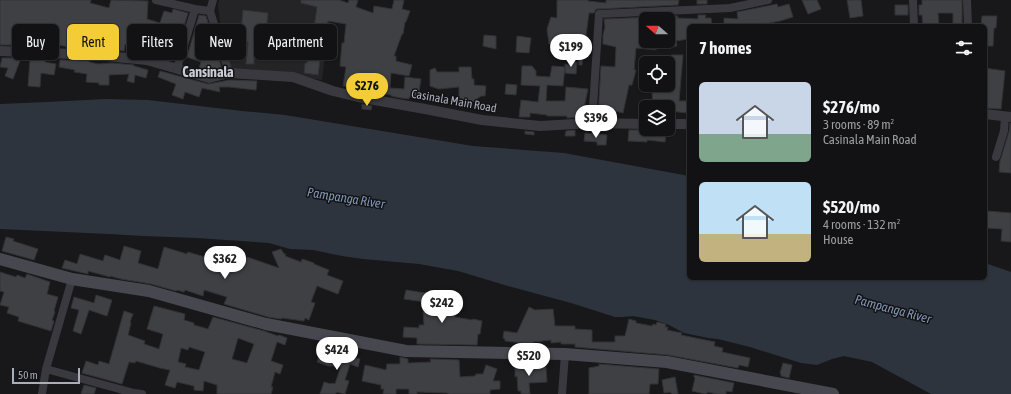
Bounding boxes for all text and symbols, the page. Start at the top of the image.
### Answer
north arrow [639,12,675,48]
map controls [639,12,675,136]
chip: Buy [12,24,59,60]
chip: Rent [67,24,119,60]
chip: Filters [127,24,187,60]
chip: New [195,24,246,60]
chip: Apartment [254,24,337,60]
pin: $199 [547,34,595,68]
icon: filters [953,37,975,59]
text: 7 homes [699,38,752,58]
text: $199 [559,39,583,54]
button: locate [639,56,675,92]
district label: Cansinala [182,64,234,80]
pin: $276 [343,73,391,107]
text: $276 [355,78,379,93]
street label: Casinala Main Road [410,87,498,115]
text: $276/mo [823,97,880,117]
icon: home [731,98,779,146]
button: layers [639,100,675,136]
pin: $396 [572,105,620,139]
text: $396 [584,110,608,125]
text: 3 rooms · 89 m² [823,117,894,132]
text: Casinala Main Road [823,132,917,147]
water label: Pampanga River [306,184,387,212]
text: $520/mo [823,197,880,217]
icon: home [731,198,779,246]
text: 4 rooms · 132 m² [823,217,900,232]
text: House [823,232,853,247]
pin: $362 [201,246,249,280]
text: $362 [213,251,237,266]
pin: $242 [418,290,466,324]
water label: Pampanga River [853,292,934,327]
text: $242 [430,295,454,310]
pin: $424 [313,337,361,371]
text: $424 [325,342,349,357]
pin: $520 [505,343,553,377]
text: $520 [517,348,541,363]
scale bar [12,366,80,385]
text: 50 m [18,369,38,381]

